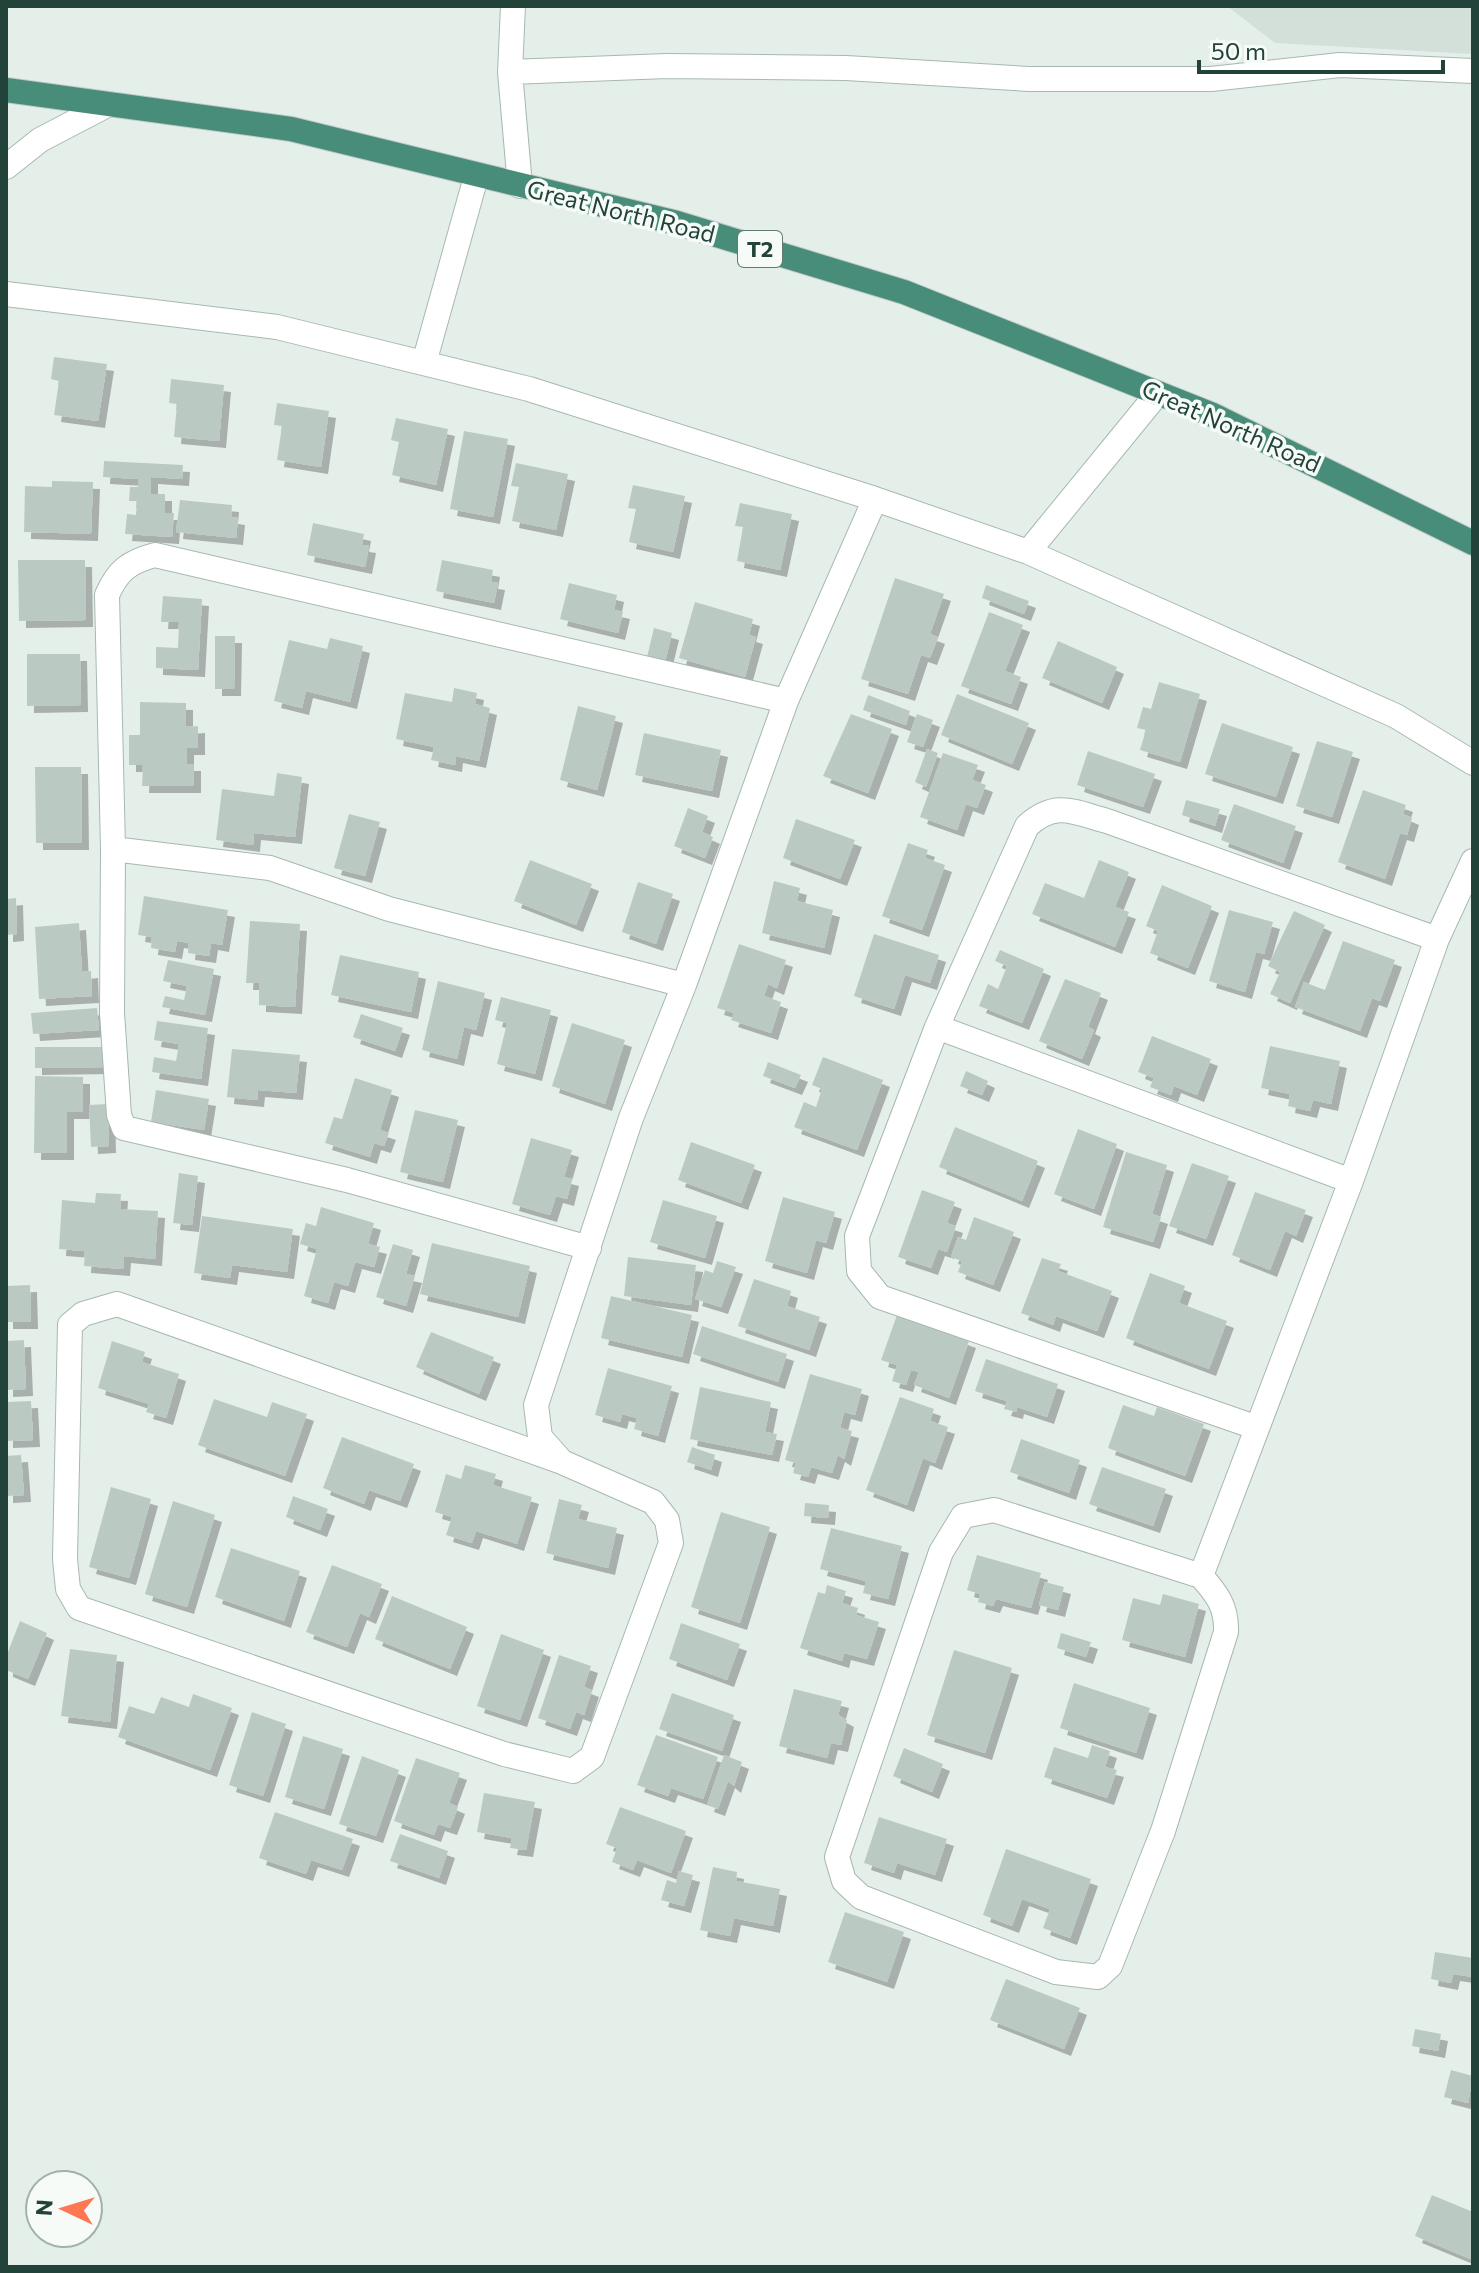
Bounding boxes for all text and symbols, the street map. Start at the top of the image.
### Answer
scale bar [1199,24,1443,74]
text: 50 m [1211,36,1266,65]
street label: Great North Road [524,173,718,248]
road number: T2 [738,231,782,267]
street label: Great North Road [1138,373,1326,478]
north arrow [24,2169,104,2249]
text: N [30,2198,58,2217]

